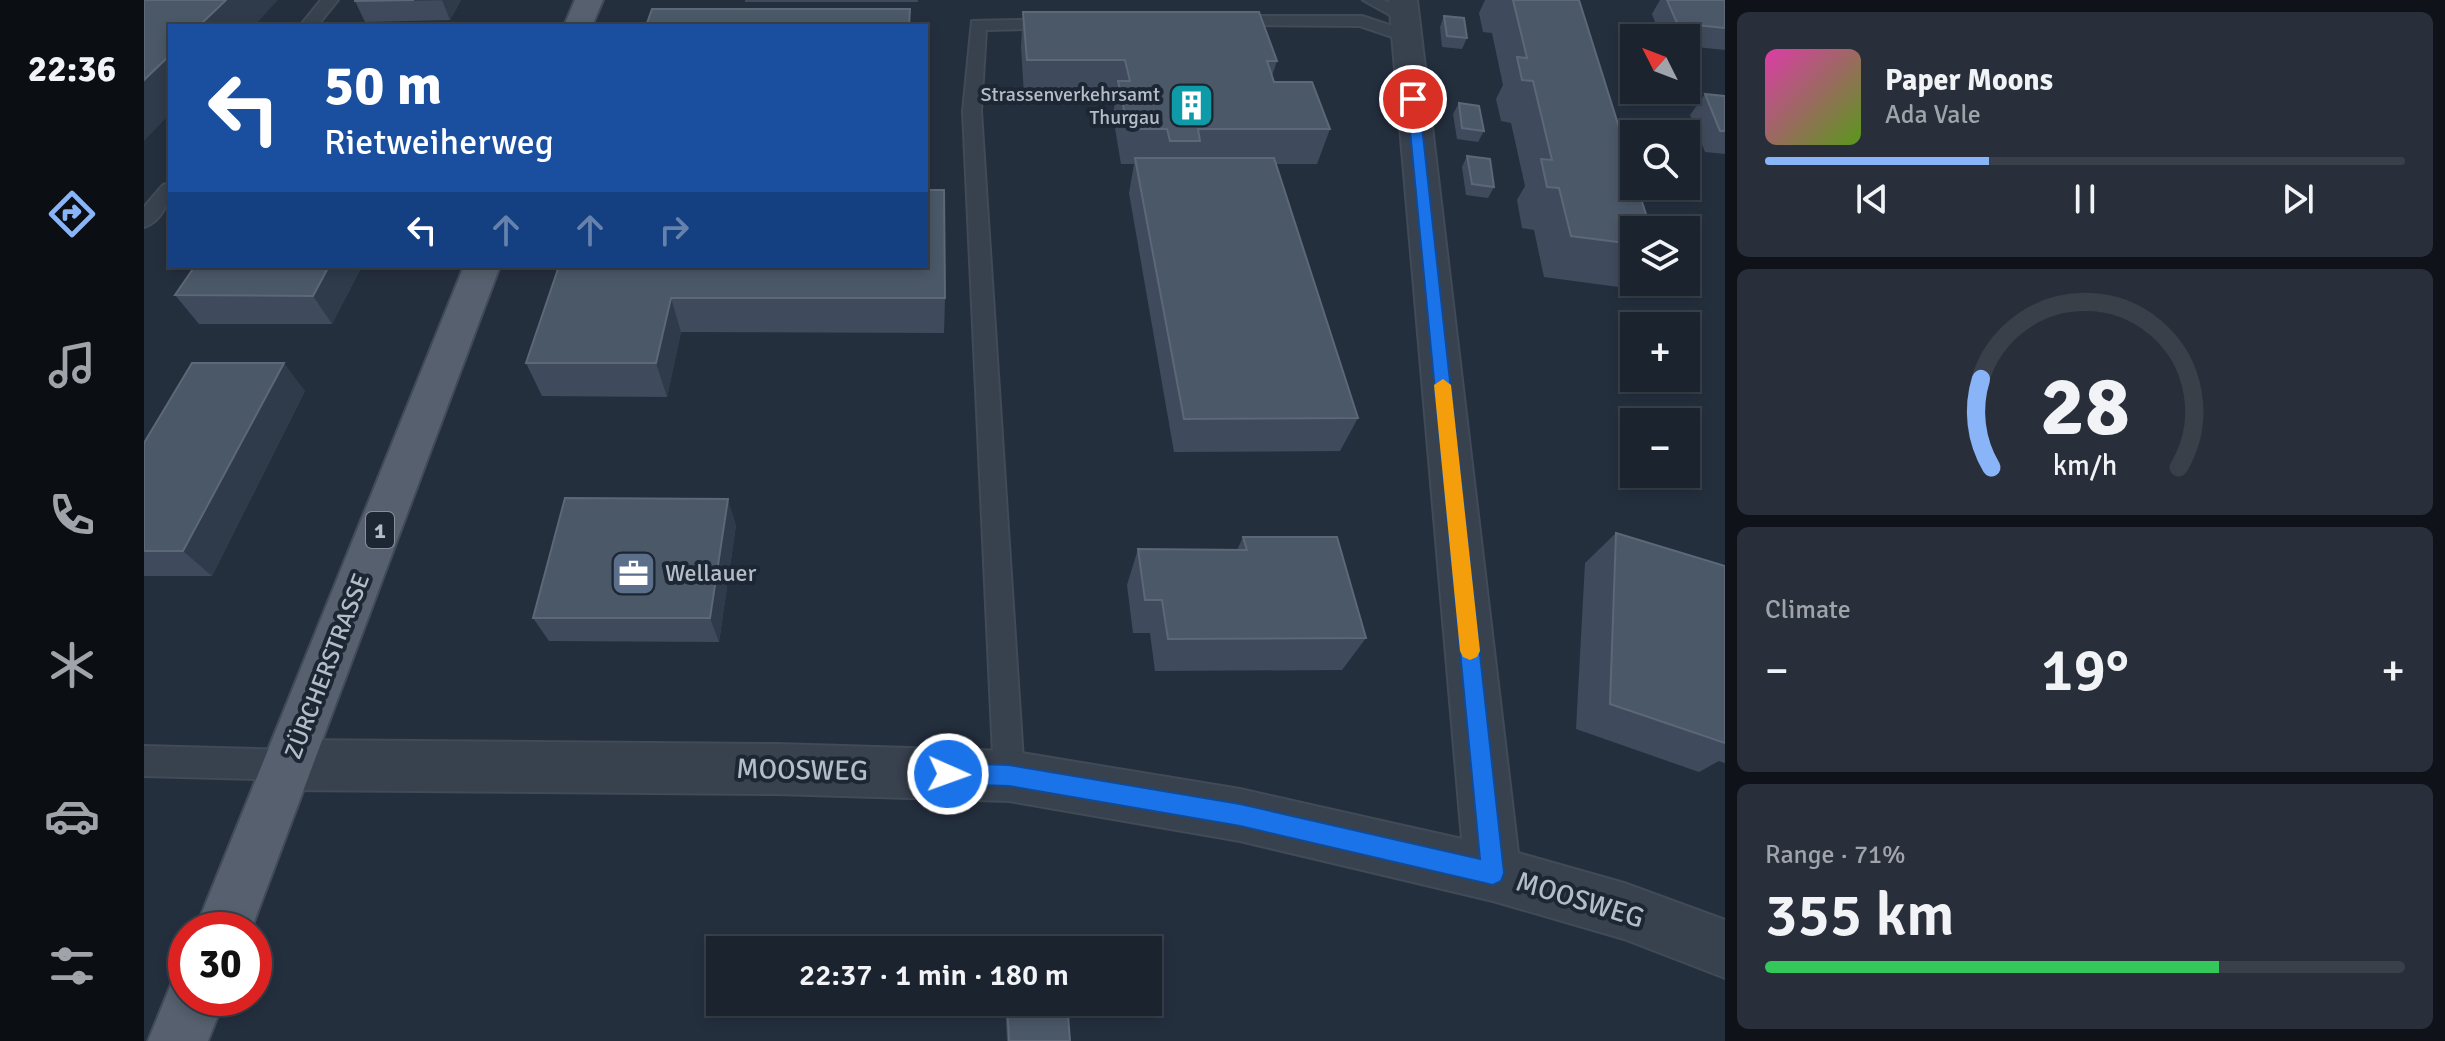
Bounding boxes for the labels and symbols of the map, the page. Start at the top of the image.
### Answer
north arrow [1620,24,1700,104]
pin [1379,65,1447,133]
place label: Strassenverkehrsamt Thurgau [980,82,1160,130]
building icon: Strassenverkehrsamt Thurgau [1167,82,1215,130]
road number: 1 [366,512,394,548]
office icon: Wellauer [610,549,658,597]
place label: Wellauer [665,558,757,588]
street label: ZÜRCHERSTRASSE [278,569,376,763]
position arrow [906,732,990,816]
street label: MOOSWEG [736,752,868,788]
street label: MOOSWEG [1512,864,1648,936]
speed limit sign: 30 [168,912,272,1016]

